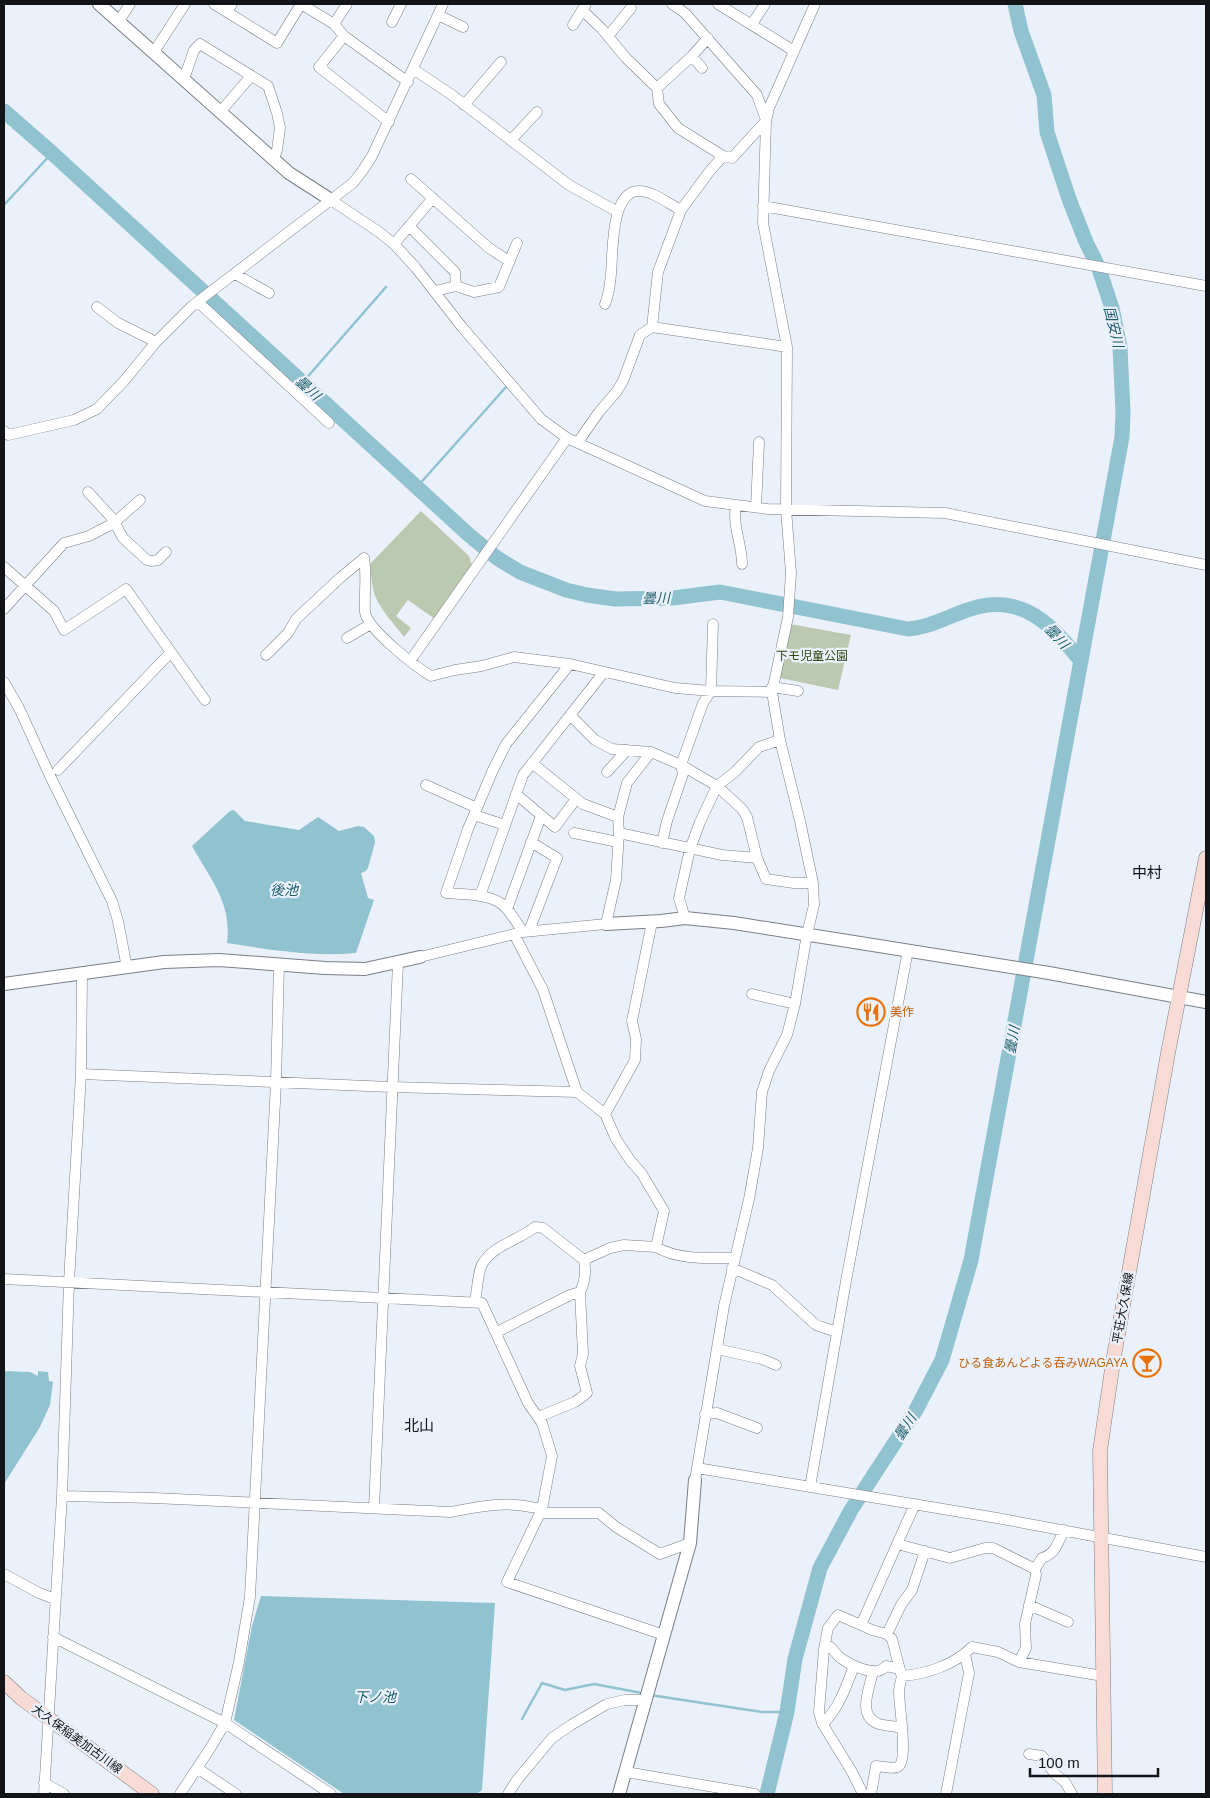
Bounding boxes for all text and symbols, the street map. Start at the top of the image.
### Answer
water label: 国安川 [1101,305,1127,351]
water label: 曇川 [292,373,325,405]
water label: 曇川 [642,590,672,606]
water label: 曇川 [1042,620,1074,653]
park label: 下モ児童公園 [776,649,848,663]
district label: 中村 [1132,864,1162,881]
water label: 後池 [270,882,300,898]
restaurant icon: 美作 [856,997,886,1027]
place label: 美作 [890,1005,914,1019]
water label: 曇川 [1002,1023,1023,1055]
street label: 平荘大久保線 [1110,1271,1136,1345]
bar icon: ひる食あんどよる吞みWAGAYA [1132,1348,1162,1378]
place label: ひる食あんどよる吞みWAGAYA [958,1356,1128,1370]
water label: 曇川 [891,1409,920,1443]
district label: 北山 [404,1417,434,1434]
water label: 下ノ池 [354,1689,398,1705]
street label: 大久保稲美加古川線 [29,1702,125,1776]
scale bar [1030,1746,1158,1778]
text: 100 m [1038,1754,1080,1771]

